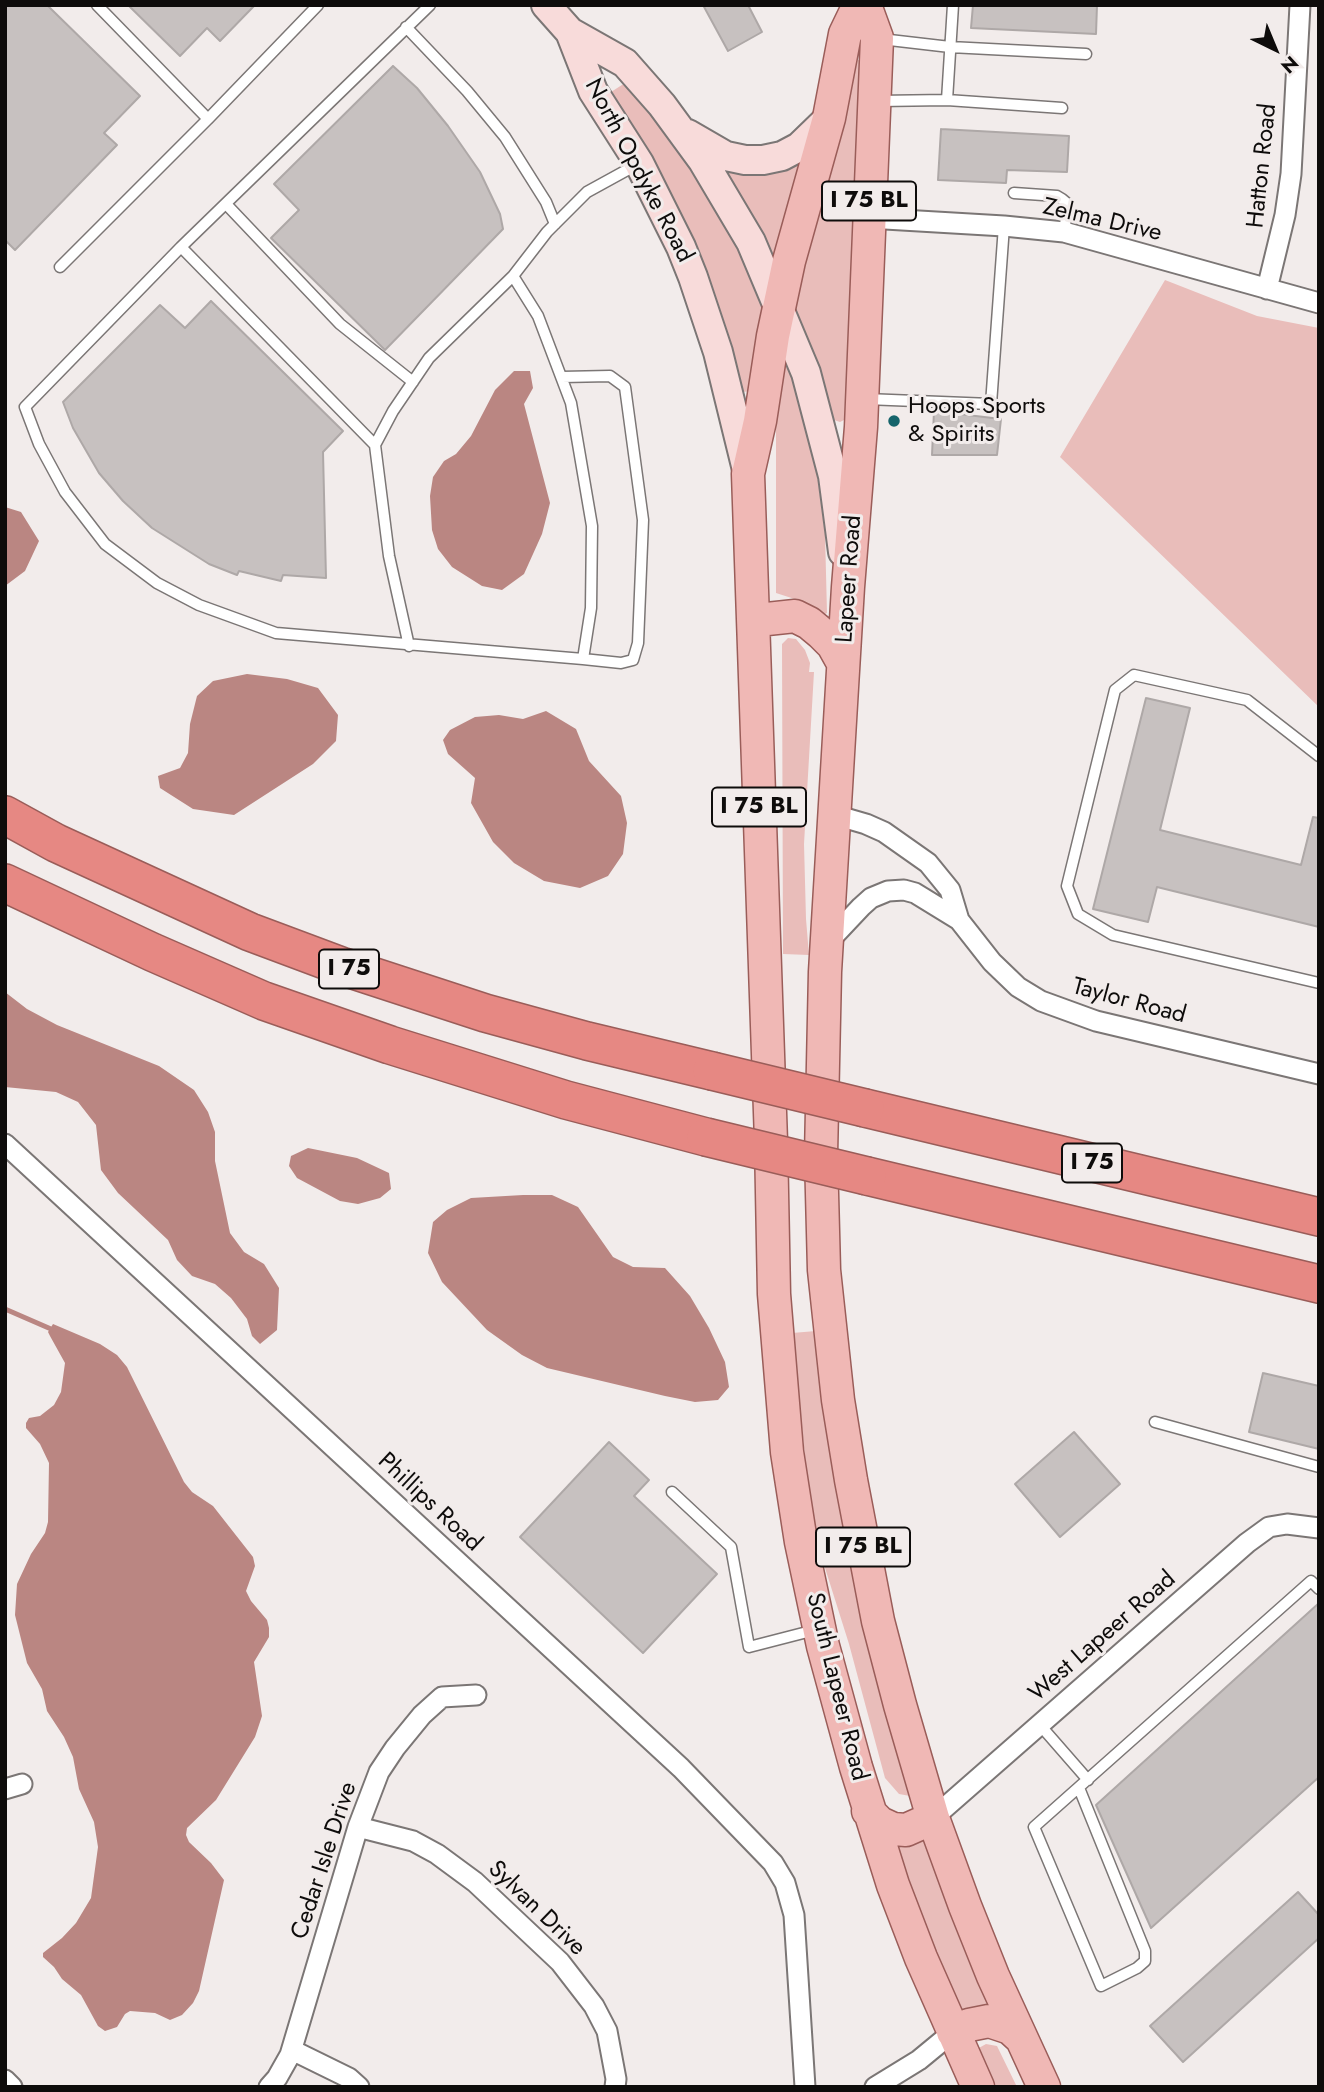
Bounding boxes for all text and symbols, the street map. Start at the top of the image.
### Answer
north arrow [1240,14,1310,84]
text: N [1275,50,1304,80]
street label: North Opdyke Road [577,74,699,268]
street label: Hatton Road [1242,102,1284,230]
road number: I 75 BL [822,182,916,220]
street label: Zelma Drive [1040,193,1164,249]
place label: Hoops Sports & Spirits [908,393,1046,449]
marker: Hoops Sports & Spirits [886,413,902,429]
street label: Lapeer Road [831,514,869,644]
road number: I 75 BL [712,788,806,827]
road number: I 75 [319,950,379,988]
street label: Taylor Road [1069,973,1189,1031]
road number: I 75 [1062,1144,1122,1182]
street label: Phillips Road [371,1448,487,1558]
road number: I 75 BL [816,1528,910,1566]
street label: West Lapeer Road [1024,1566,1182,1708]
street label: South Lapeer Road [799,1590,873,1784]
street label: Cedar Isle Drive [286,1779,364,1943]
street label: Sylvan Drive [481,1855,591,1963]

